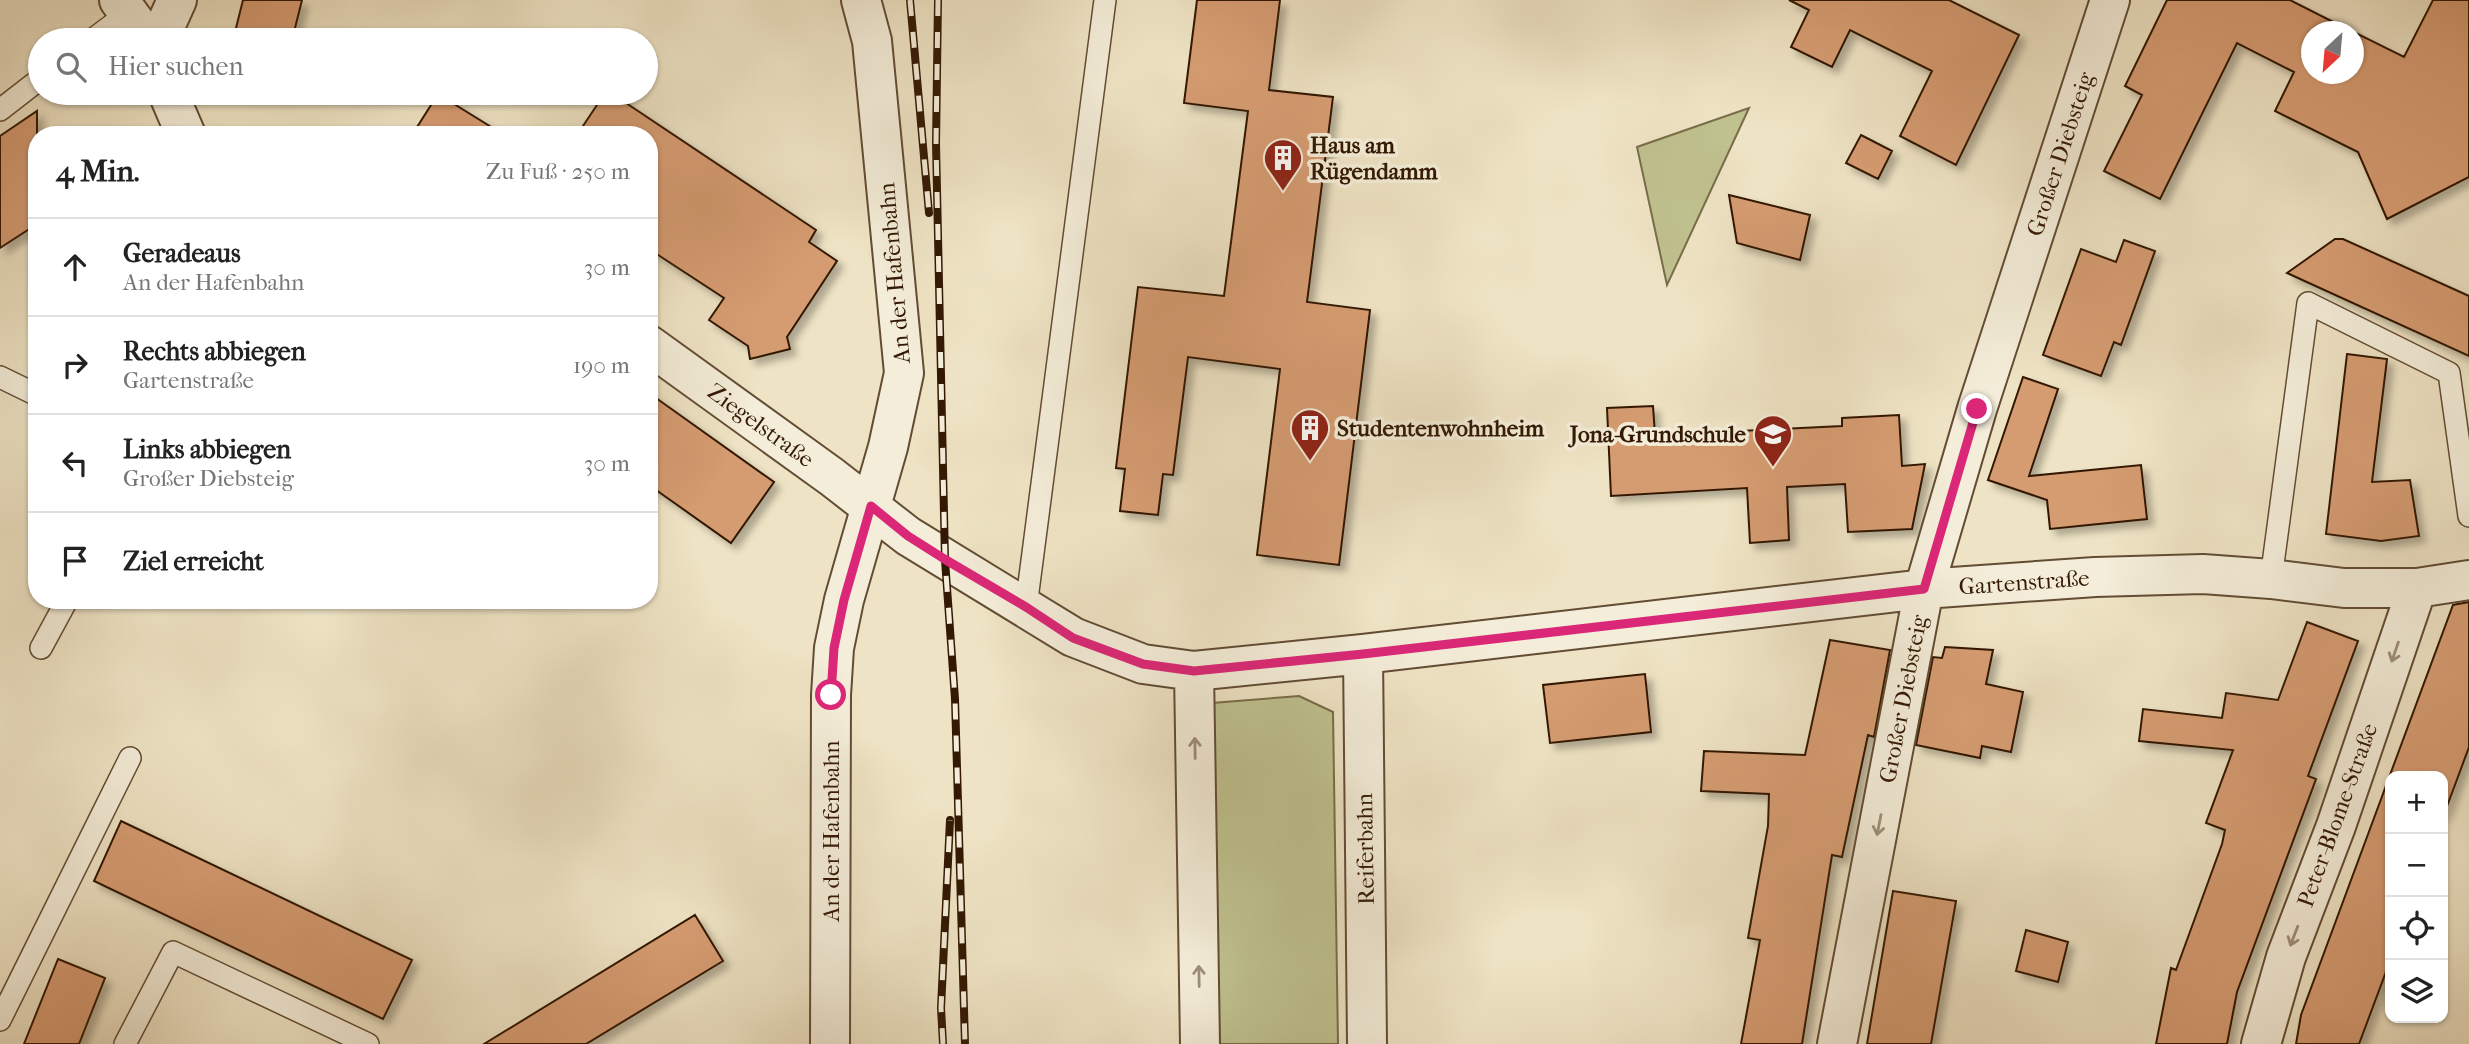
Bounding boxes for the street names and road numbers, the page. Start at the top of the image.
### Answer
street label: Großer Diebsteig [2021,68,2100,240]
street label: An der Hafenbahn [873,181,916,366]
street label: Ziegelstraße [702,378,819,473]
street label: Gartenstraße [1958,564,2090,601]
street label: Großer Diebsteig [1874,612,1933,785]
street label: Peter-Blome-Straße [2292,720,2383,911]
street label: An der Hafenbahn [818,740,845,923]
street label: Reiferbahn [1351,792,1380,905]

